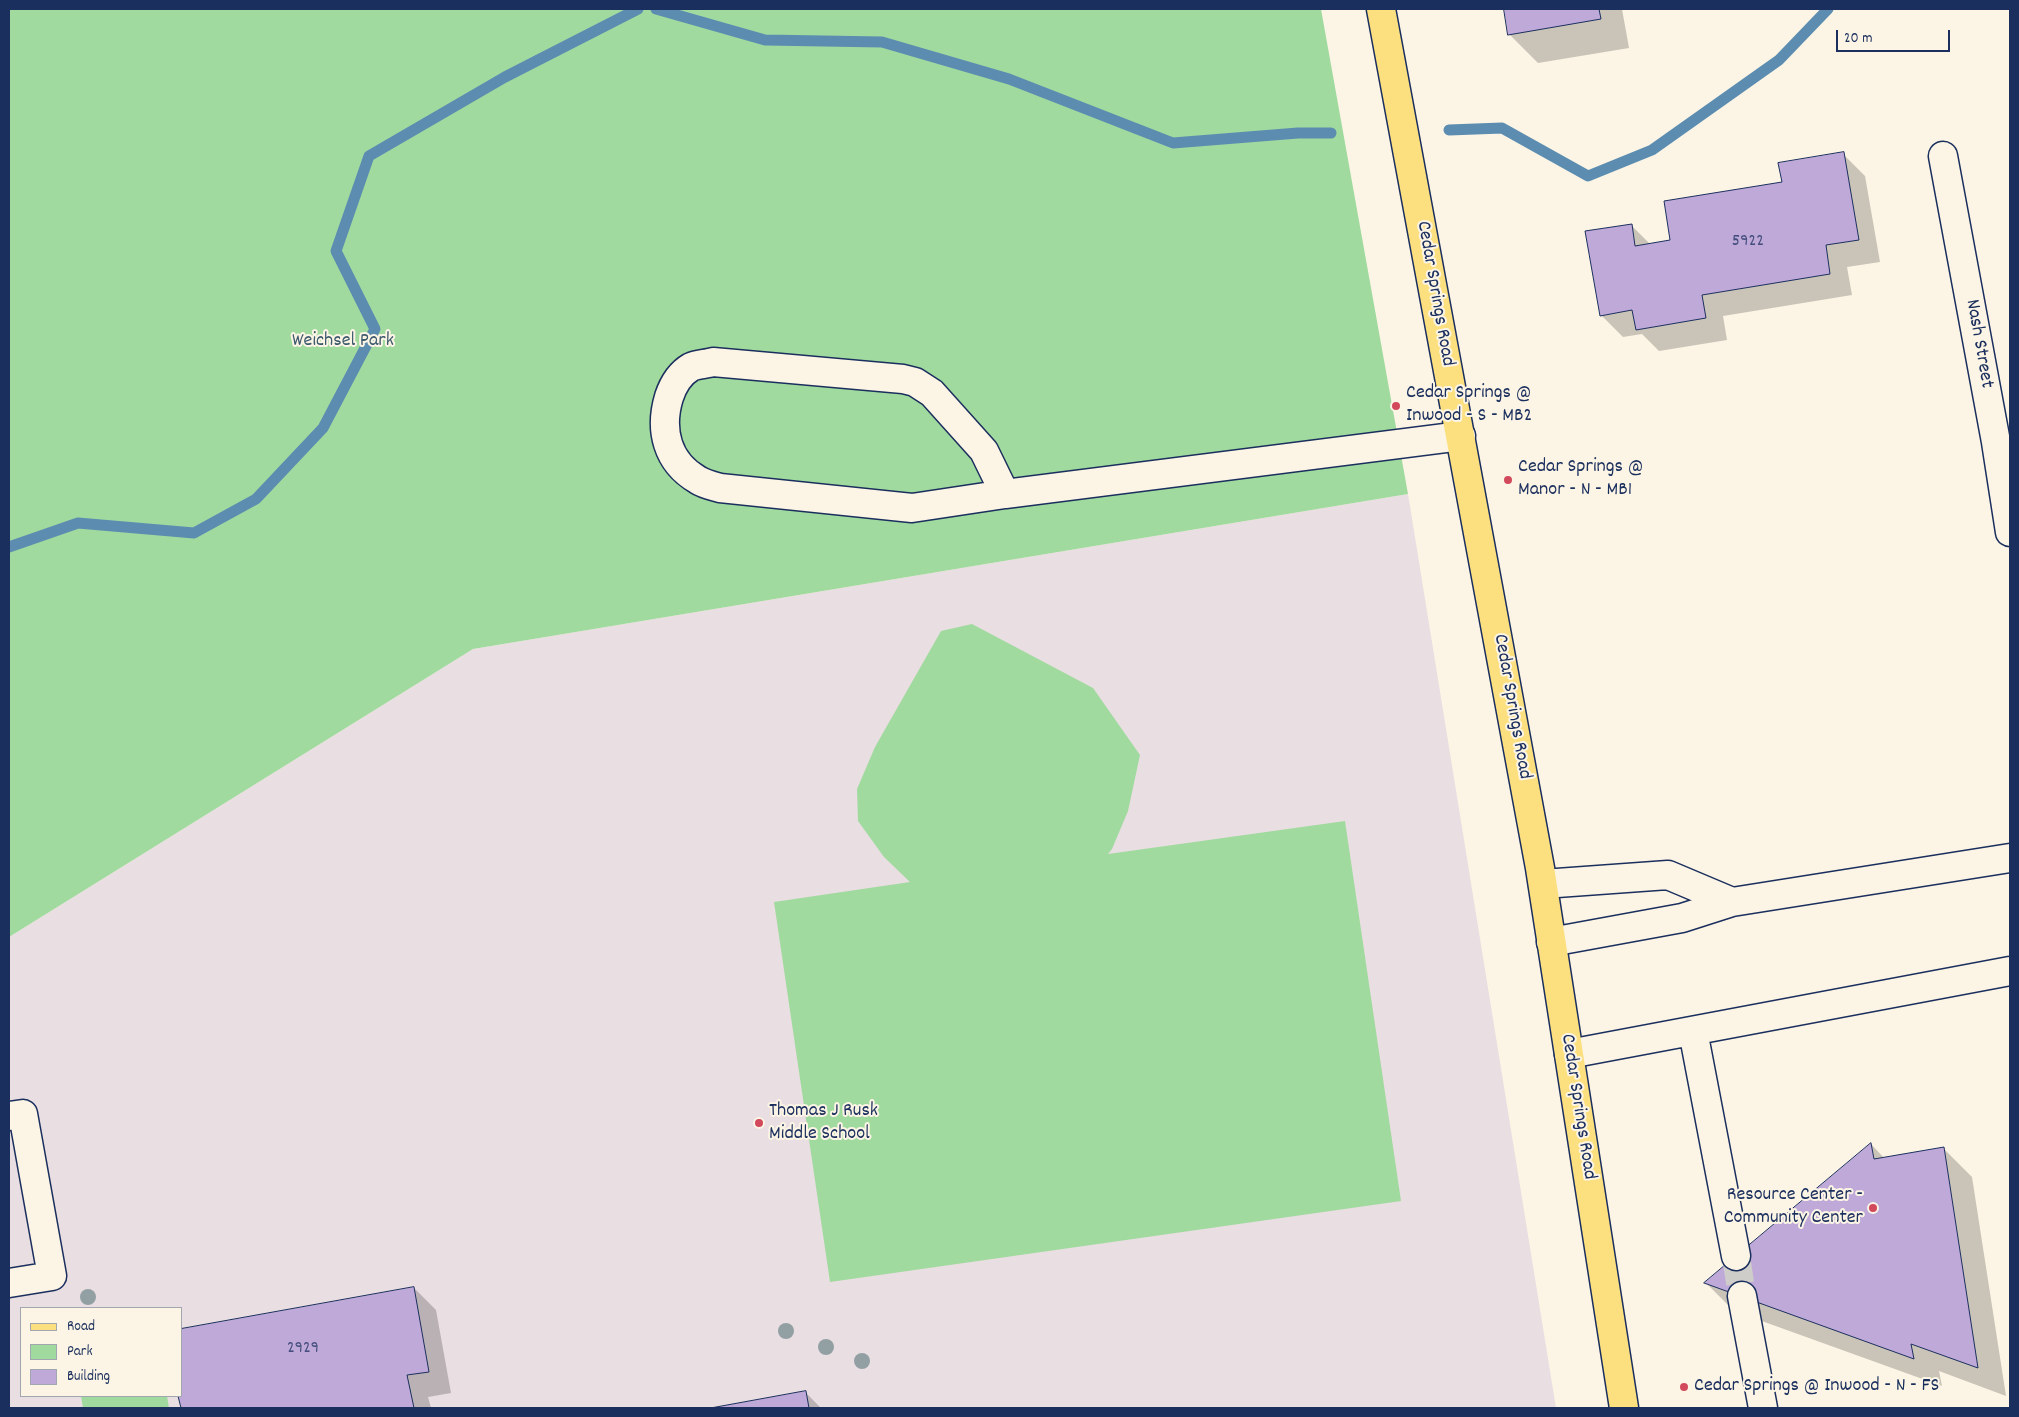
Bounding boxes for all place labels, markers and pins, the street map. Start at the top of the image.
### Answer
place label: Cedar Springs @ Inwood - S - MB2 [1406,382,1532,429]
marker: Cedar Springs @ Inwood - S - MB2 [1390,400,1402,412]
place label: Cedar Springs @ Manor - N - MB1 [1518,456,1644,503]
marker: Cedar Springs @ Manor - N - MB1 [1502,474,1514,486]
place label: Thomas J Rusk Middle School [769,1100,878,1147]
marker: Thomas J Rusk Middle School [753,1117,765,1129]
place label: Resource Center - Community Center [1724,1184,1863,1231]
marker: Resource Center - Community Center [1867,1202,1879,1214]
place label: Cedar Springs @ Inwood - N - FS [1694,1375,1939,1399]
marker: Cedar Springs @ Inwood - N - FS [1678,1381,1690,1393]

